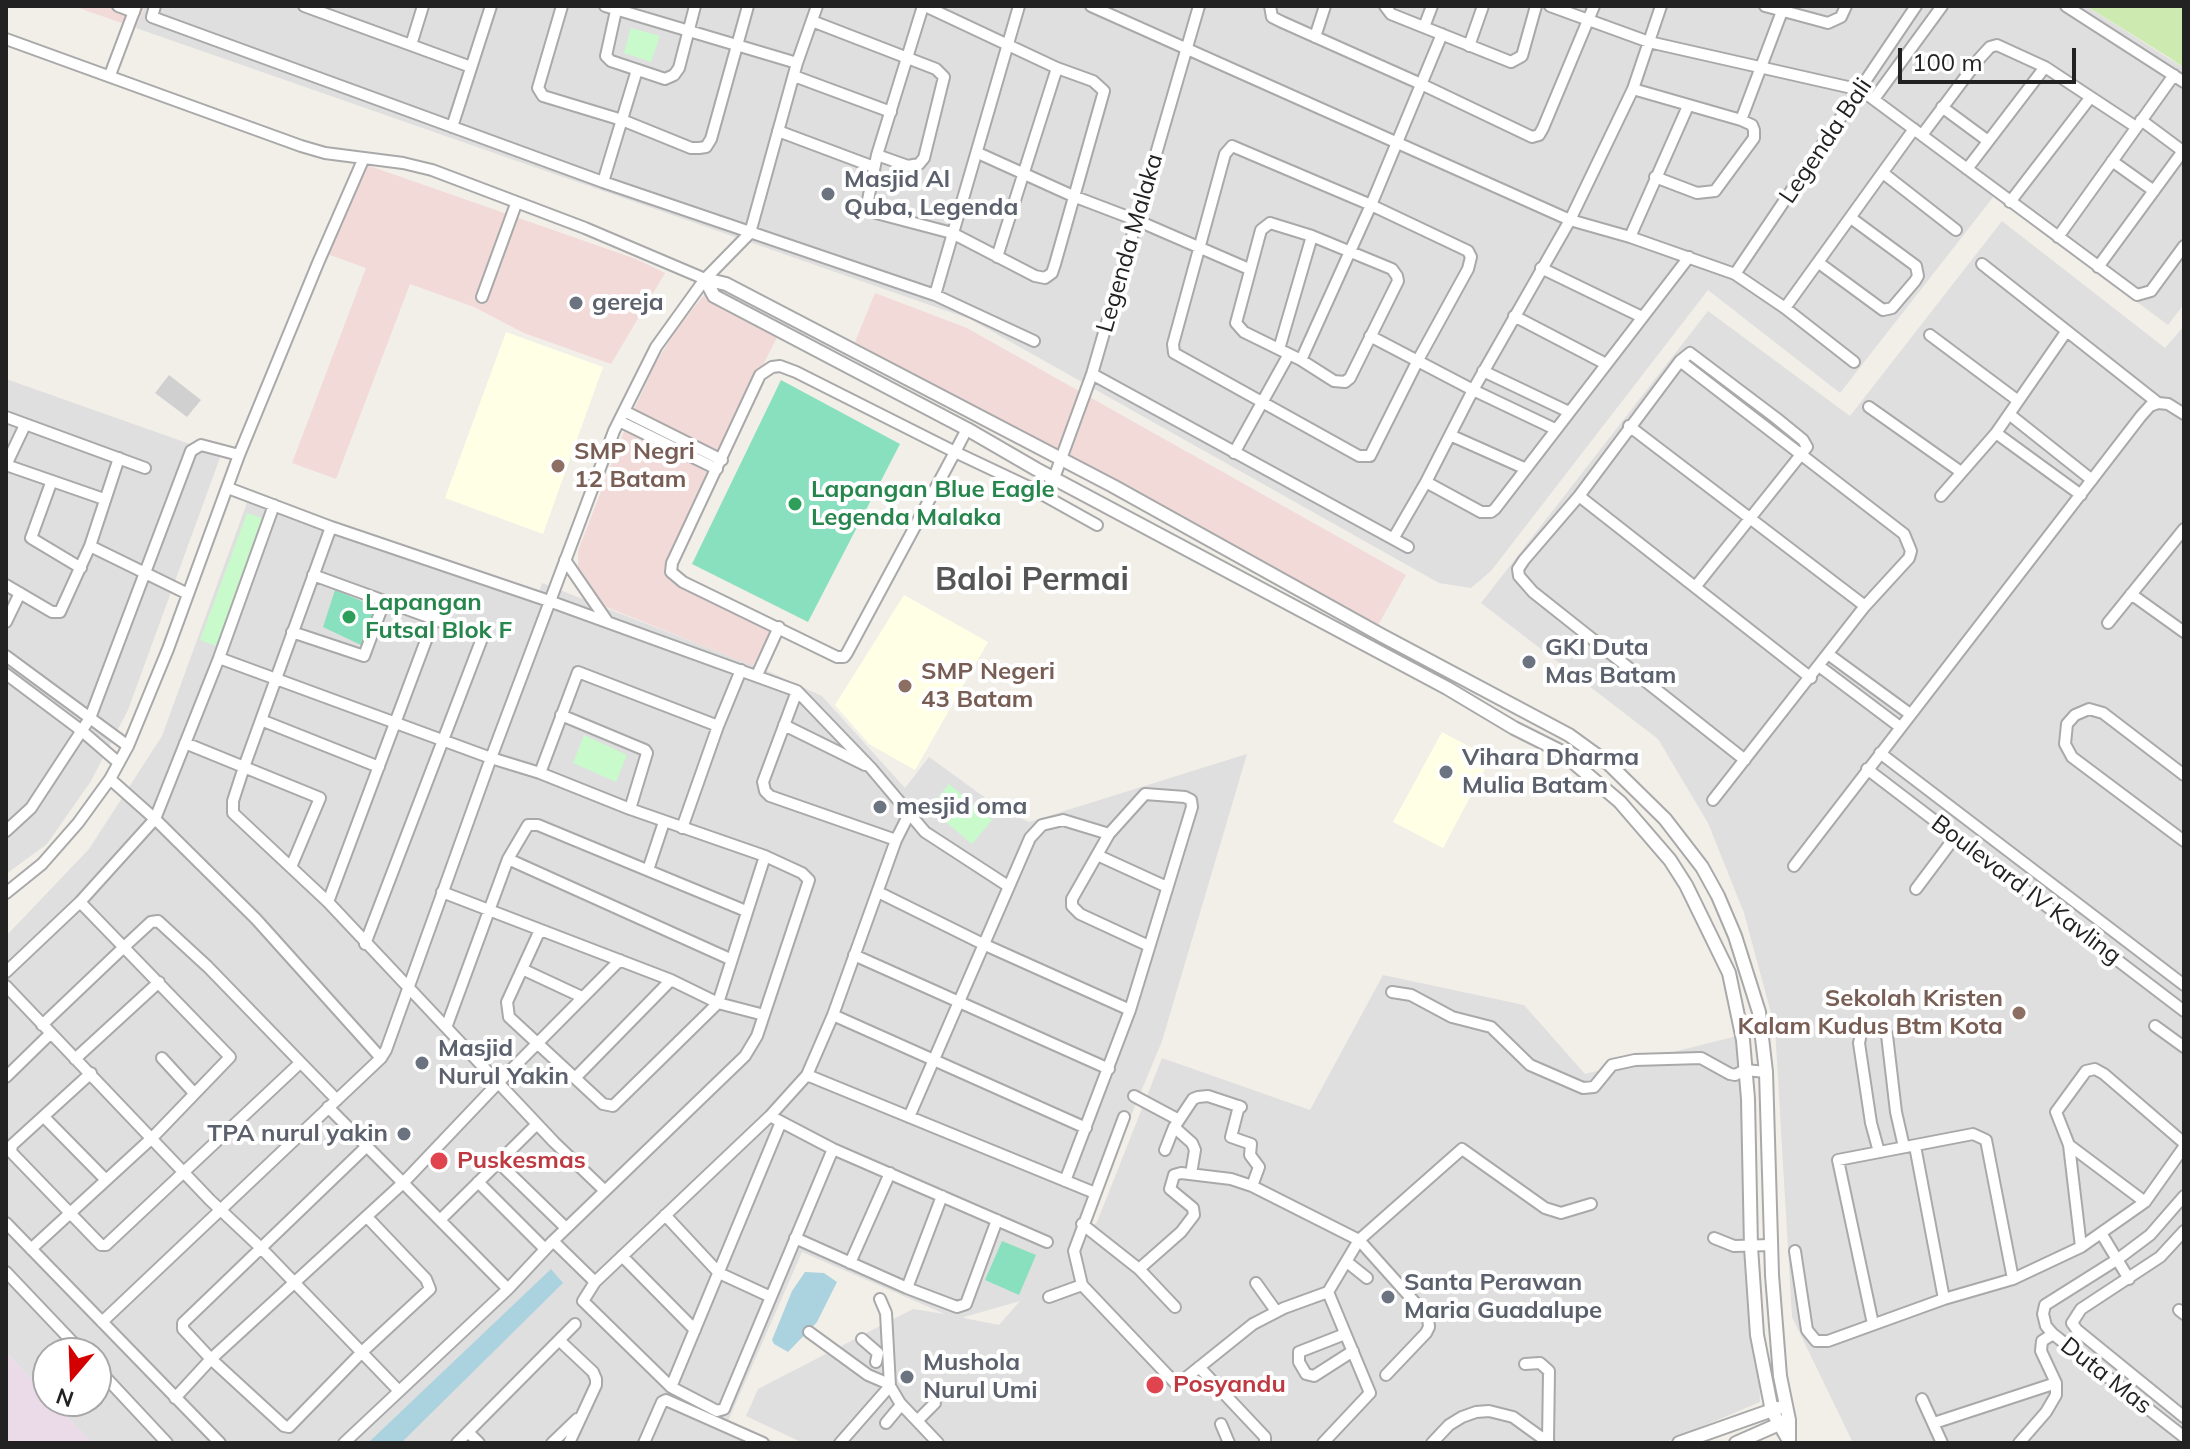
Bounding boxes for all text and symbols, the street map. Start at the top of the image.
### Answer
scale bar [1902,32,2080,82]
text: 100 m [1912,47,1983,77]
street label: Legenda Bali [1774,73,1878,209]
street label: Legenda Malaka [1091,150,1169,336]
place label: Masjid Al Quba, Legenda [844,166,1018,222]
marker: Masjid Al Quba, Legenda [819,185,837,203]
place label: gereja [592,289,664,317]
marker: gereja [567,294,585,312]
place label: SMP Negri 12 Batam [574,438,695,494]
marker: SMP Negri 12 Batam [549,457,567,475]
place label: Lapangan Blue Eagle Legenda Malaka [811,476,1055,532]
marker: Lapangan Blue Eagle Legenda Malaka [786,495,804,513]
district label: Baloi Permai [935,561,1129,599]
place label: Lapangan Futsal Blok F [365,589,512,645]
marker: Lapangan Futsal Blok F [340,608,358,626]
place label: GKI Duta Mas Batam [1545,634,1676,690]
marker: GKI Duta Mas Batam [1520,653,1538,671]
place label: SMP Negeri 43 Batam [921,658,1055,714]
marker: SMP Negeri 43 Batam [896,677,914,695]
place label: Vihara Dharma Mulia Batam [1462,744,1639,800]
marker: Vihara Dharma Mulia Batam [1437,763,1455,781]
place label: mesjid oma [896,793,1027,821]
marker: mesjid oma [871,798,889,816]
street label: Boulevard IV Kavling [1925,809,2127,971]
place label: Sekolah Kristen Kalam Kudus Btm Kota [1737,985,2003,1041]
marker: Sekolah Kristen Kalam Kudus Btm Kota [2010,1004,2028,1022]
place label: Masjid Nurul Yakin [438,1035,569,1091]
marker: Masjid Nurul Yakin [413,1054,431,1072]
place label: TPA nurul yakin [207,1120,388,1148]
marker: TPA nurul yakin [395,1125,413,1143]
place label: Puskesmas [457,1147,586,1175]
marker: Puskesmas [428,1150,450,1172]
place label: Santa Perawan Maria Guadalupe [1404,1269,1602,1325]
marker: Santa Perawan Maria Guadalupe [1379,1288,1397,1306]
street label: Duta Mas [2055,1331,2157,1421]
north arrow [32,1337,112,1417]
place label: Mushola Nurul Umi [923,1349,1038,1405]
marker: Mushola Nurul Umi [898,1368,916,1386]
place label: Posyandu [1173,1371,1286,1399]
marker: Posyandu [1144,1374,1166,1396]
text: N [52,1382,77,1414]

